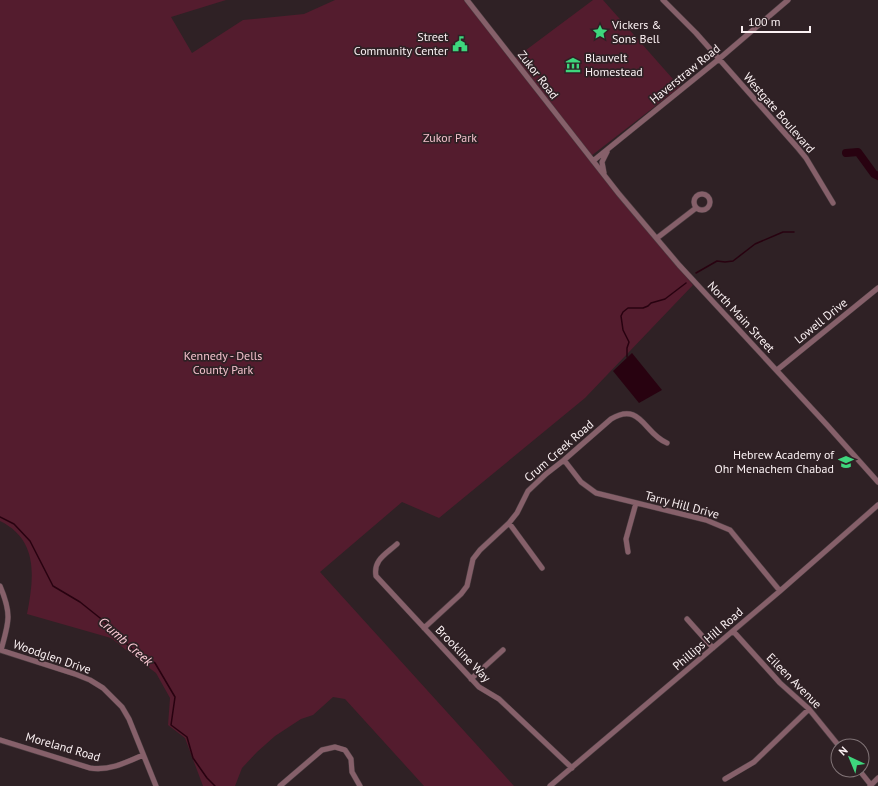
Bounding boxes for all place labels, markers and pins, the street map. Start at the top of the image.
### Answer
place label: Vickers & Sons Bell [611,17,661,46]
place icon: Vickers & Sons Bell [591,23,609,41]
place label: Street Community Center [354,29,448,58]
public building icon: Street Community Center [451,35,469,53]
place label: Blauvelt Homestead [585,50,643,79]
museum icon: Blauvelt Homestead [564,56,582,74]
place label: Hebrew Academy of Ohr Menachem Chabad [715,447,835,476]
school or university icon: Hebrew Academy of Ohr Menachem Chabad [837,453,855,471]

